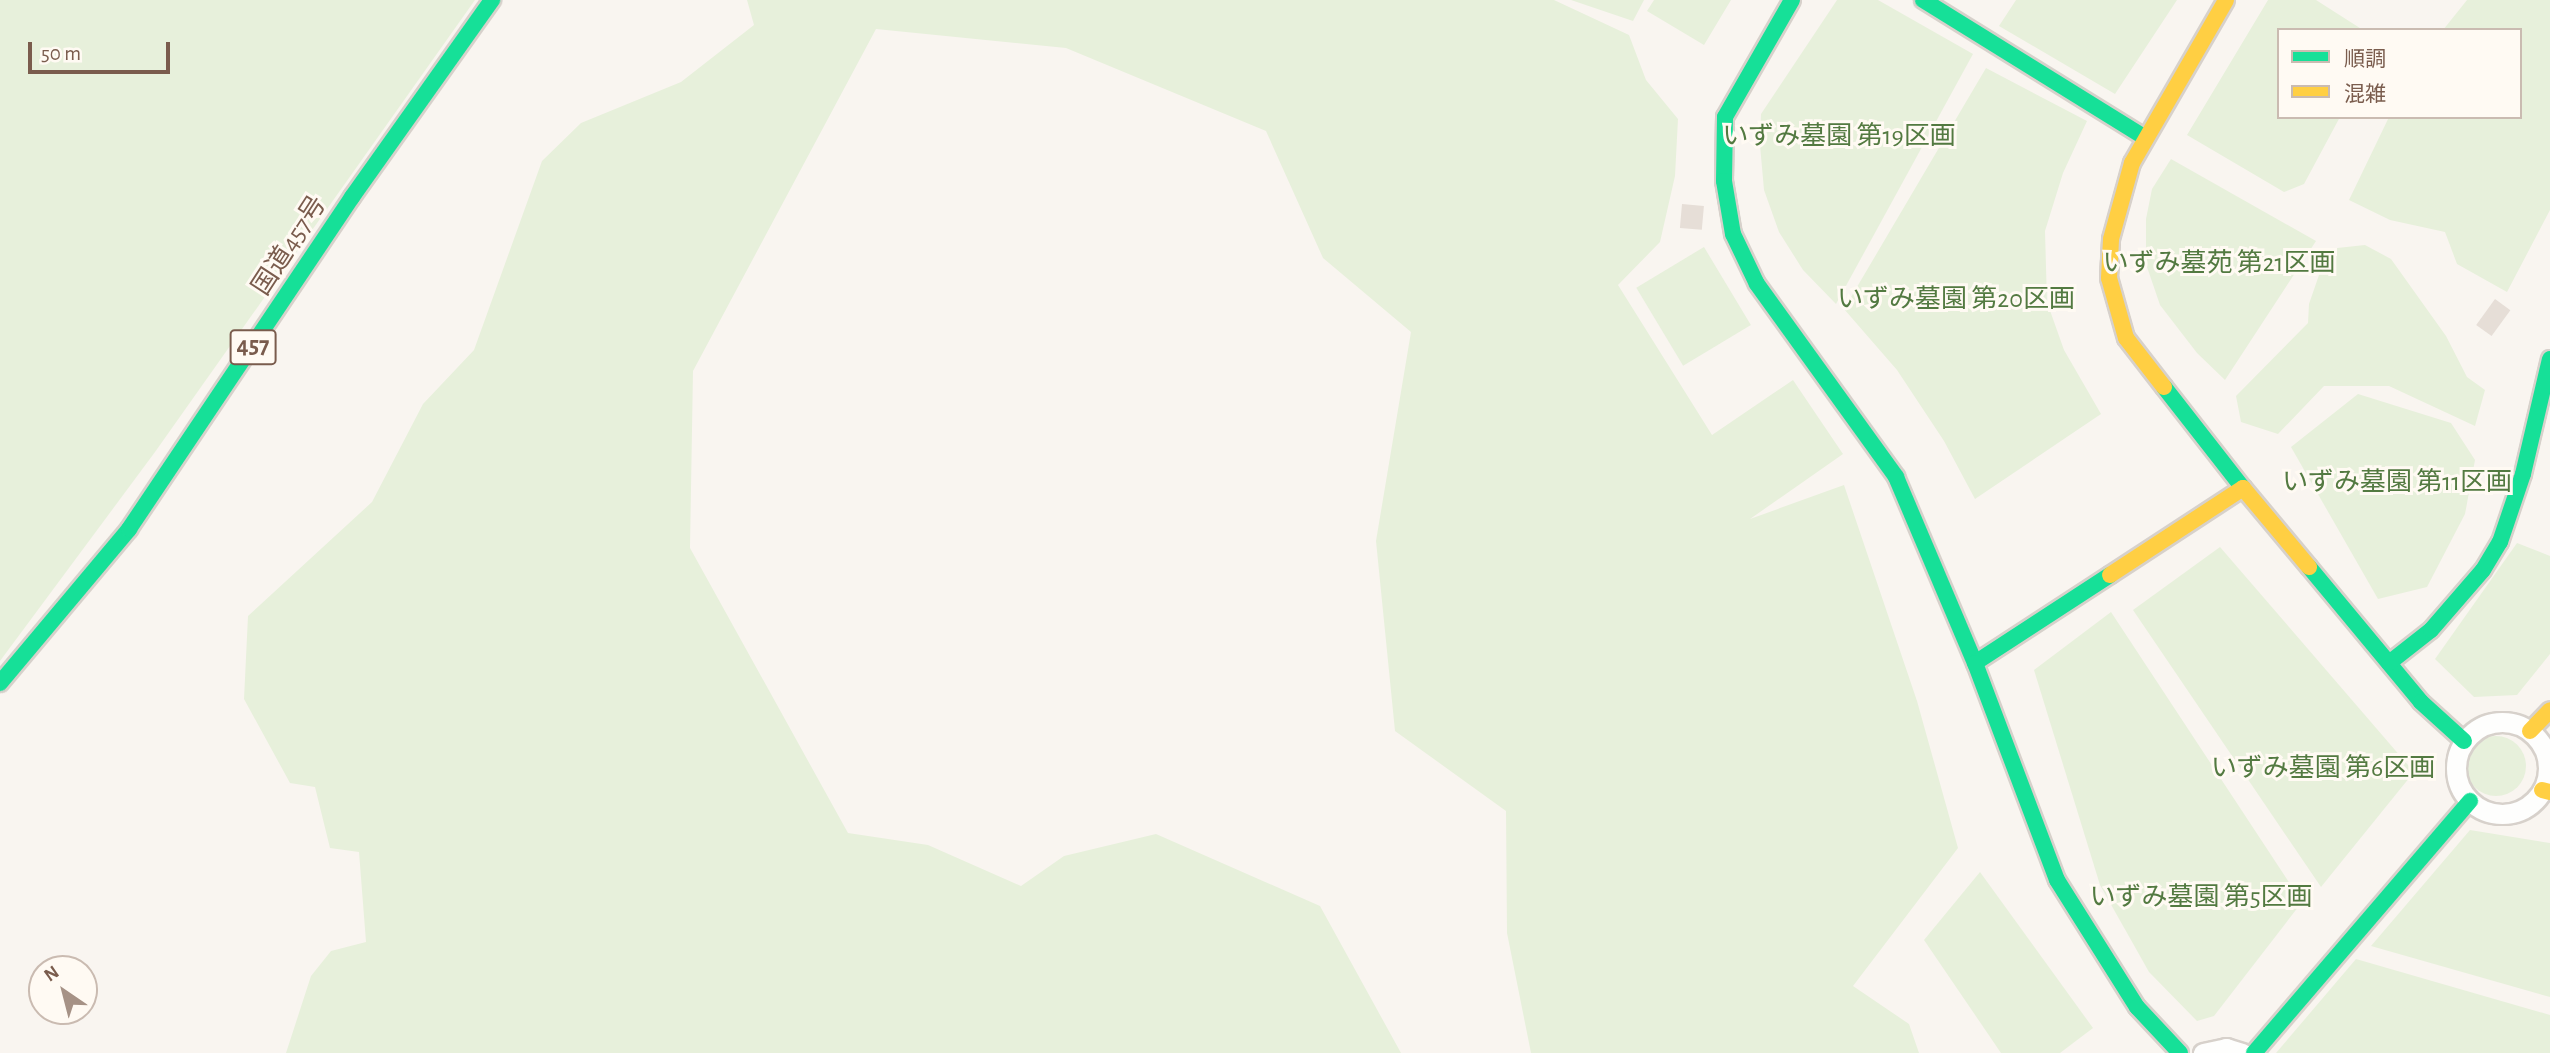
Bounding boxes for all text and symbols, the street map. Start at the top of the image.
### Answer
scale bar [32,28,173,72]
legend [2277,28,2522,119]
text: 50 m [41,43,81,64]
text: 順調 [2344,49,2386,70]
text: 混雑 [2344,84,2386,105]
park label: いずみ墓園 第19区画 [1722,121,1956,153]
street label: 国道457号 [246,190,334,302]
park label: いずみ墓苑 第21区画 [2102,248,2336,280]
park label: いずみ墓園 第20区画 [1837,284,2075,316]
road number: 457 [229,326,278,368]
park label: いずみ墓園 第11区画 [2282,467,2512,499]
park label: いずみ墓園 第6区画 [2211,753,2435,785]
park label: いずみ墓園 第5区画 [2089,882,2313,914]
north arrow [28,955,98,1025]
text: N [41,962,63,986]

